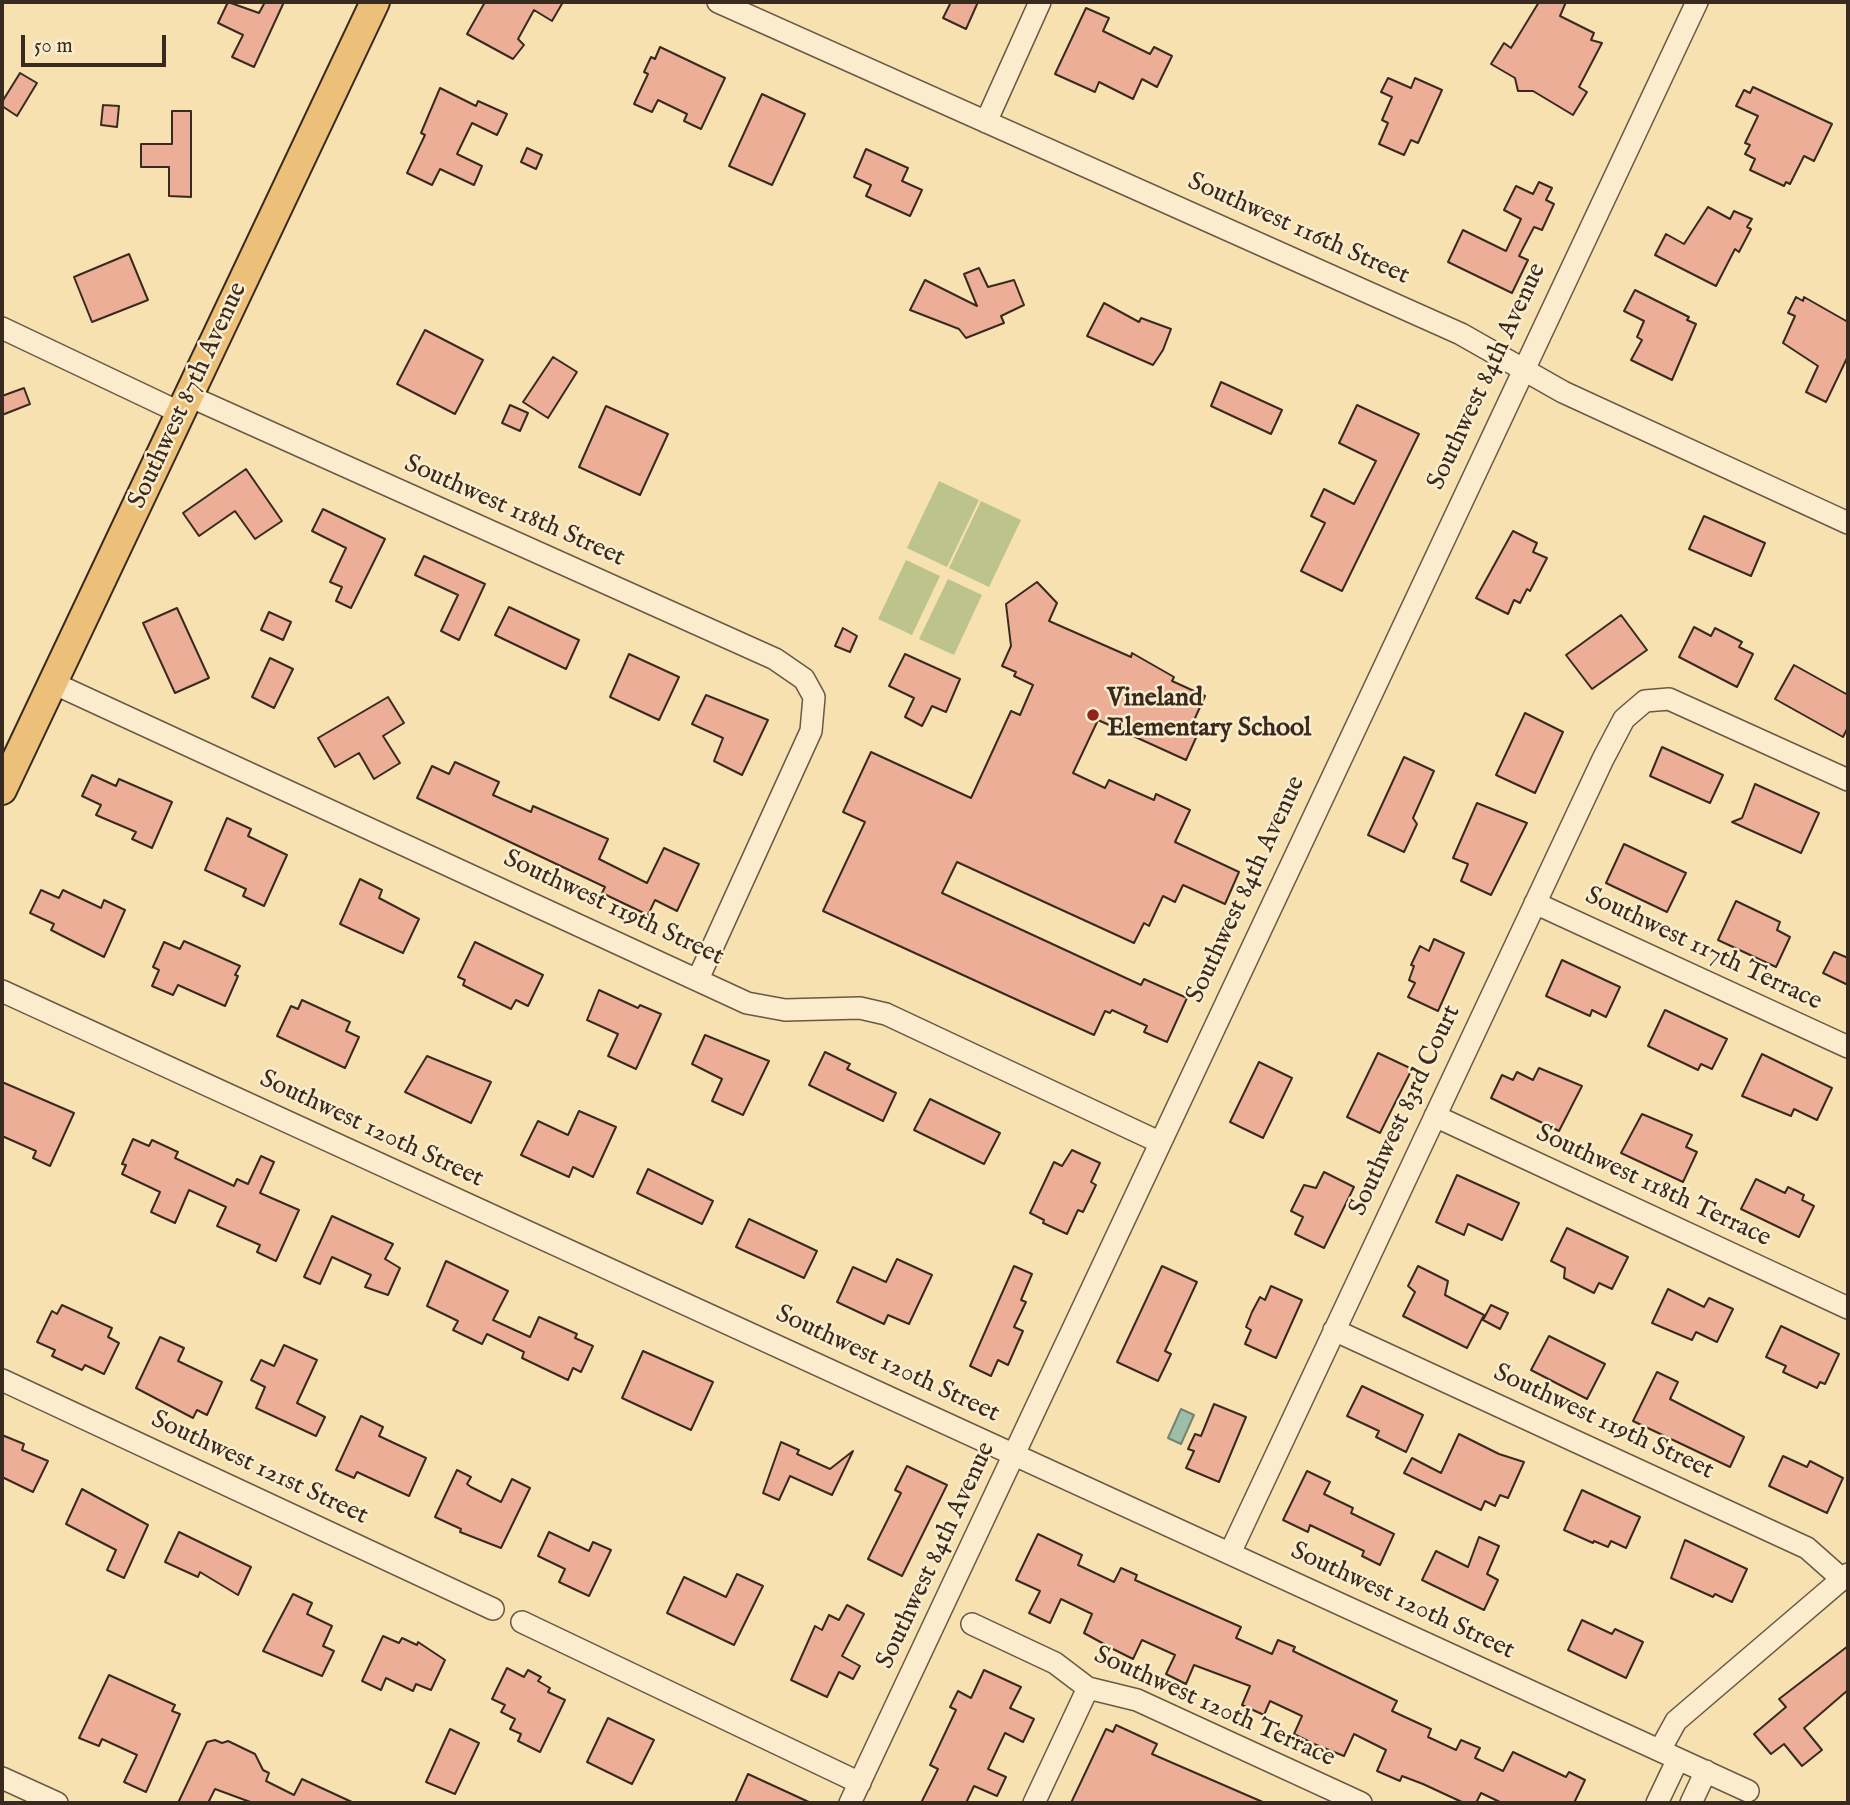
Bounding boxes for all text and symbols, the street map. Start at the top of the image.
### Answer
scale bar [24,21,170,65]
text: 50 m [34,33,73,60]
street label: Southwest 116th Street [1182,167,1414,293]
street label: Southwest 84th Avenue [1422,259,1554,495]
street label: Southwest 87th Avenue [123,278,255,514]
street label: Southwest 118th Street [399,449,629,575]
place label: Vineland Elementary School [1107,684,1311,746]
marker: Vineland Elementary School [1085,707,1101,723]
street label: Southwest 84th Avenue [1181,772,1313,1008]
street label: Southwest 119th Street [498,844,728,974]
street label: Southwest 117th Terrace [1580,881,1826,1019]
street label: Southwest 83rd Court [1343,1001,1469,1221]
street label: Southwest 120th Street [254,1064,488,1196]
street label: Southwest 118th Terrace [1531,1119,1775,1255]
street label: Southwest 120th Street [770,1299,1004,1431]
street label: Southwest 119th Street [1488,1358,1718,1488]
street label: Southwest 121st Street [146,1405,372,1533]
street label: Southwest 84th Avenue [871,1438,1003,1674]
street label: Southwest 120th Street [1285,1536,1519,1668]
street label: Southwest 120th Terrace [1088,1641,1340,1775]

